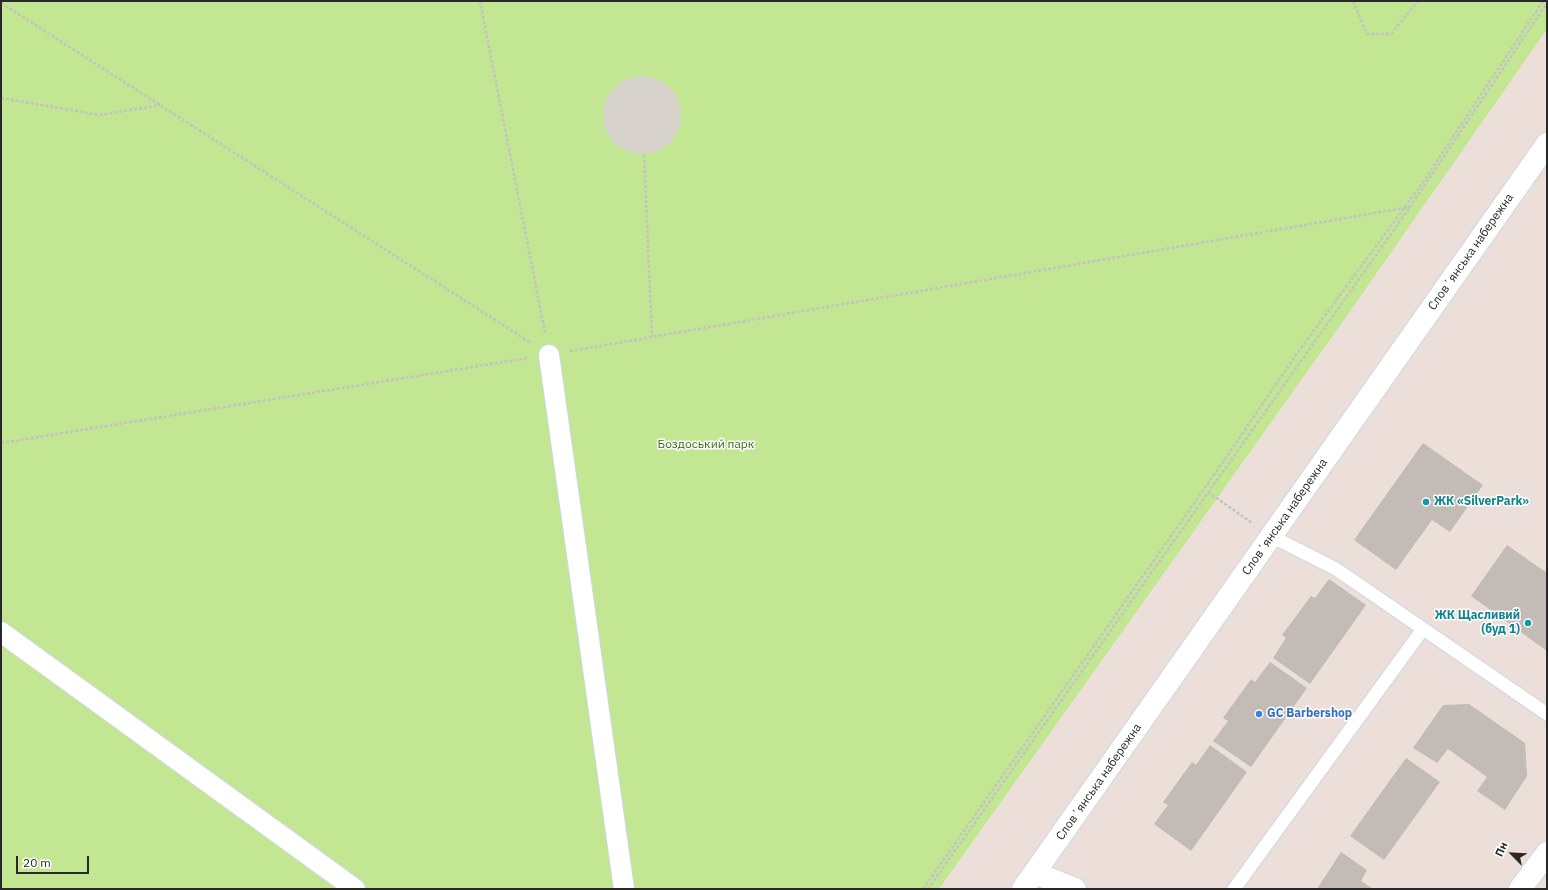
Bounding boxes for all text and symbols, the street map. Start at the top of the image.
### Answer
street label: Словʼянська набережна [1425,191,1517,313]
park label: Боздоський парк [658,438,754,452]
street label: Словʼянська набережна [1239,456,1331,578]
place label: ЖК «SilverPark» [1434,495,1529,509]
marker: ЖК «SilverPark» [1421,497,1431,507]
place label: ЖК Щасливий (буд 1) [1435,609,1520,637]
marker: ЖК Щасливий (буд 1) [1523,618,1533,628]
place label: GC Barbershop [1267,707,1352,721]
marker: GC Barbershop [1254,709,1264,719]
street label: Словʼянська набережна [1053,721,1145,843]
north arrow [1492,834,1532,874]
text: Пн [1492,840,1510,859]
scale bar [18,848,91,874]
text: 20 m [23,855,51,870]

